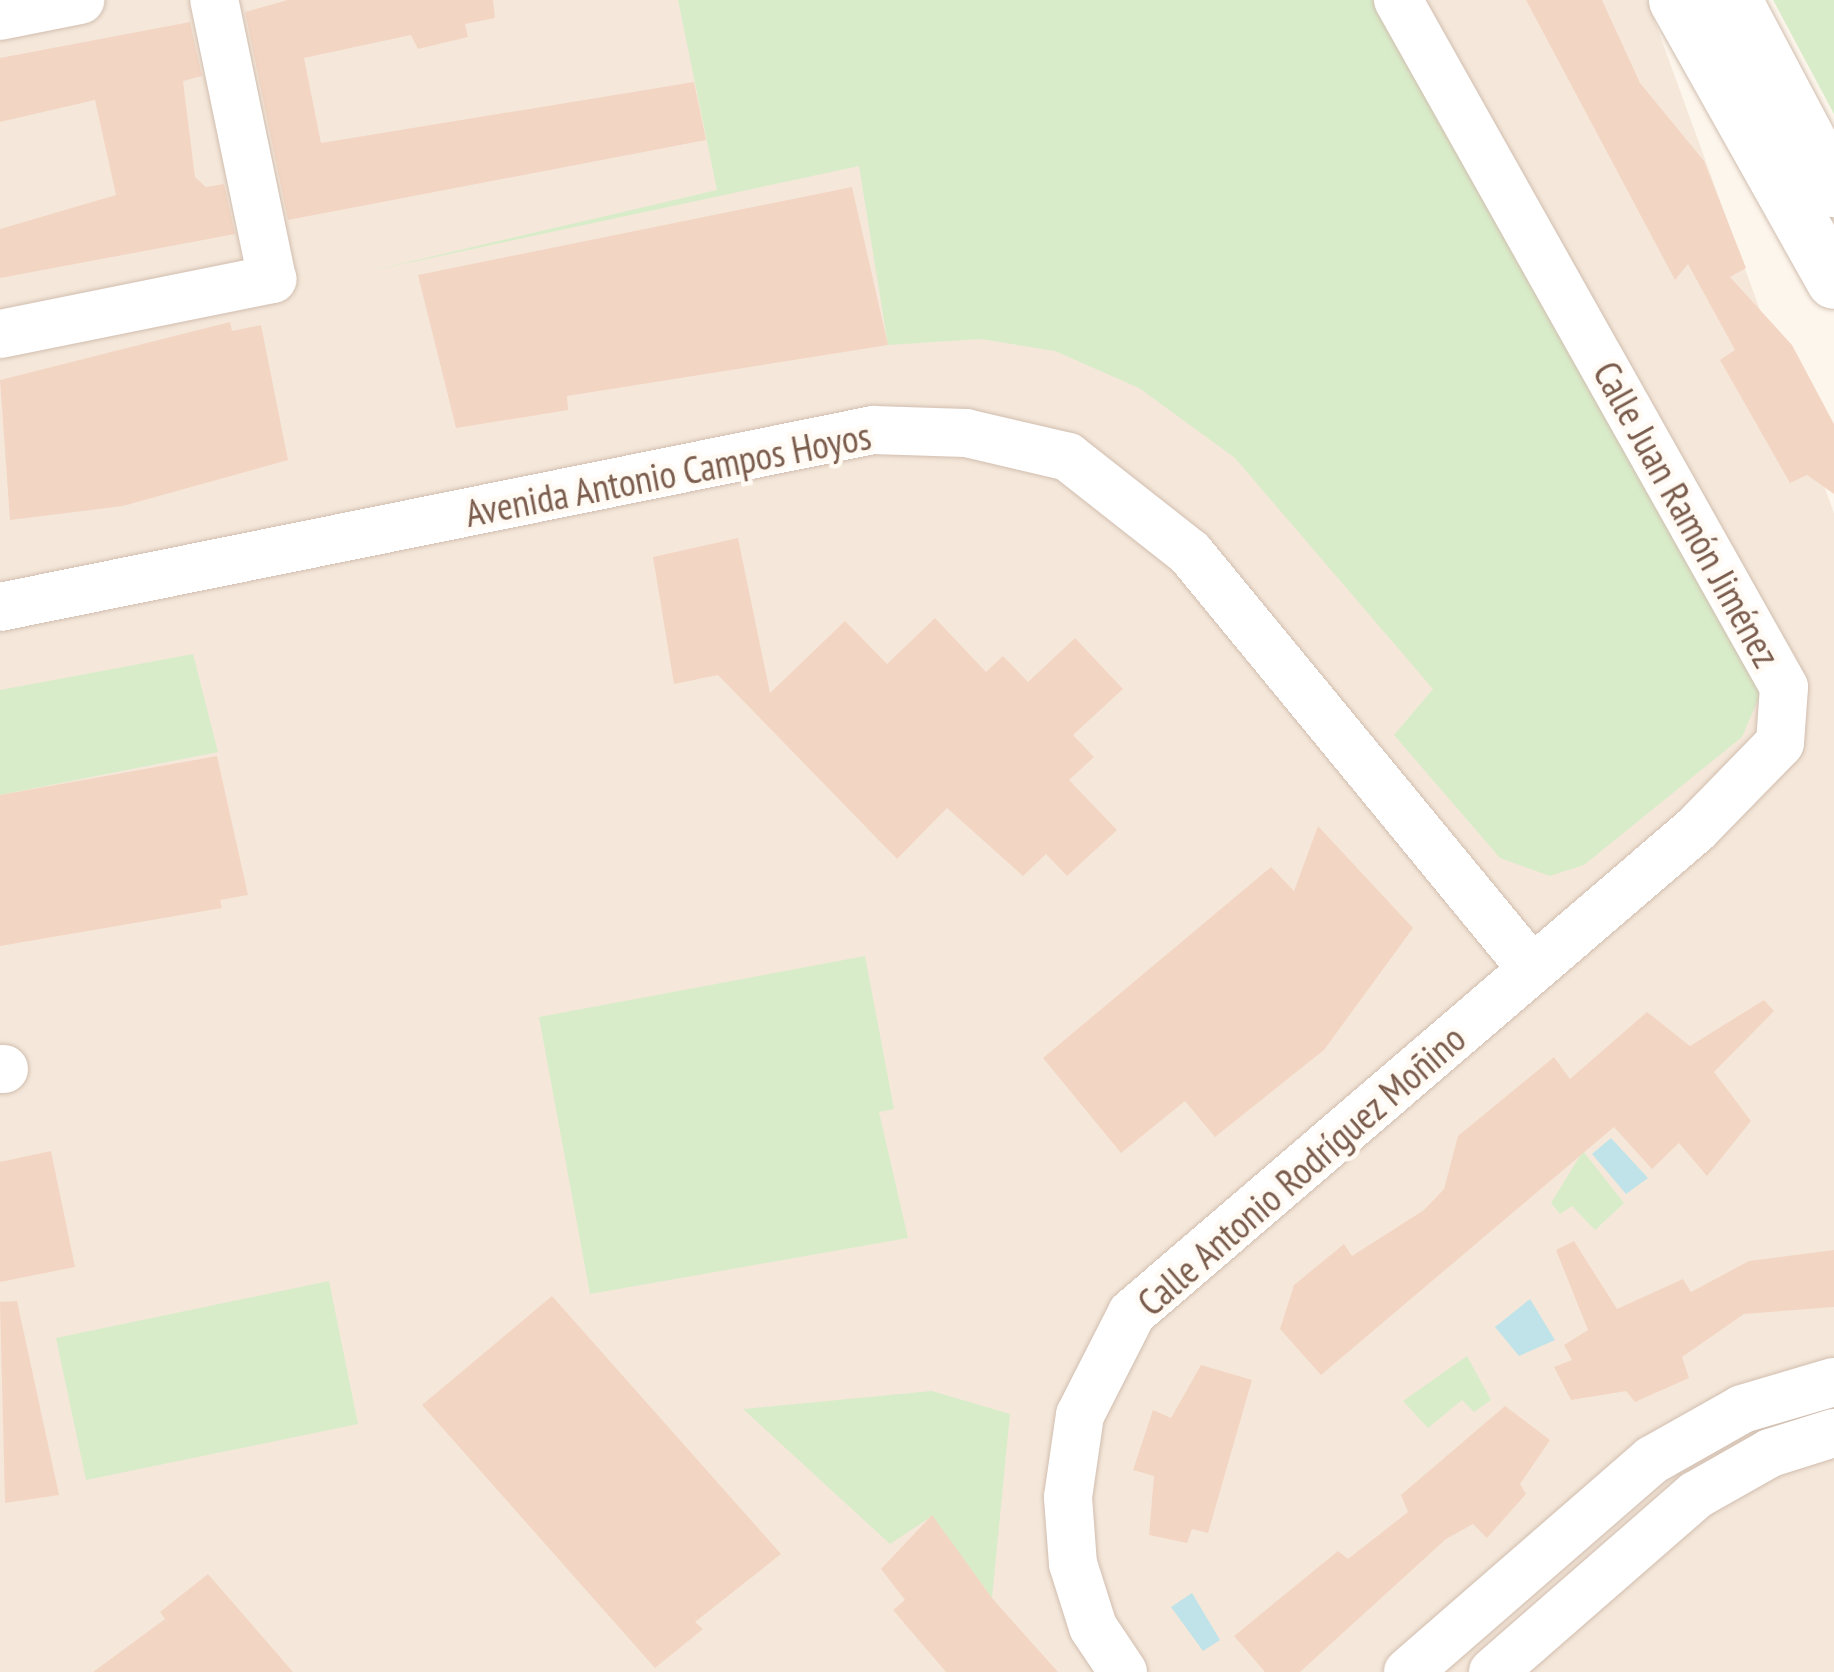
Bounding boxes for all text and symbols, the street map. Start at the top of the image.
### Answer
street label: Calle Juan Ramón Jiménez [1584,353,1790,675]
street label: Avenida Antonio Campos Hoyos [461,412,875,536]
street label: Calle Antonio Rodríguez Moñino [1127,1015,1475,1325]

